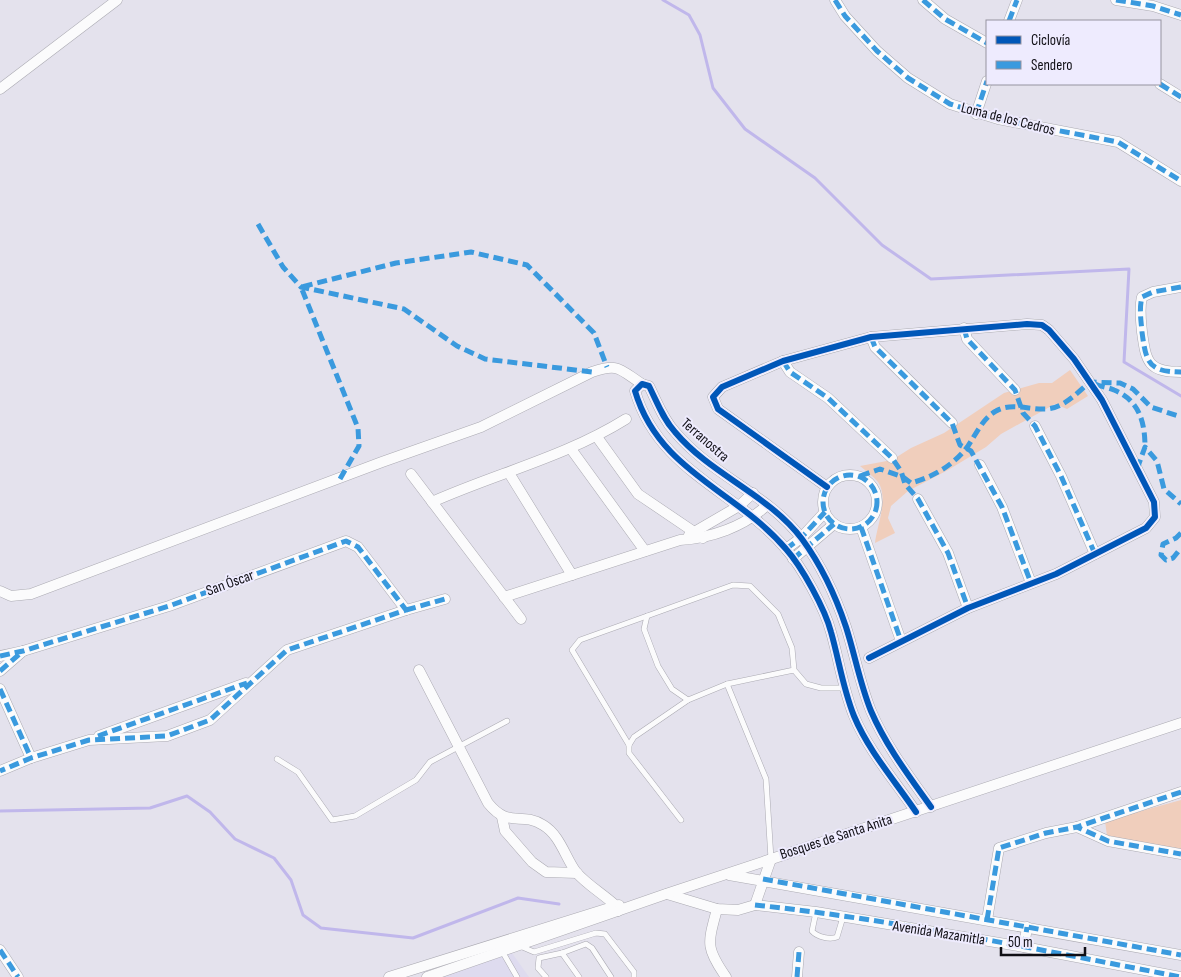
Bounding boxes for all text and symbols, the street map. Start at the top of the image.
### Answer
legend [986,20,1161,85]
text: Ciclovía [1031,31,1071,50]
text: Sendero [1031,56,1072,75]
street label: Loma de los Cedros [959,98,1057,140]
street label: Terranostra [677,414,733,466]
street label: San Óscar [203,565,257,600]
street label: Bosques de Santa Anita [778,810,895,864]
street label: Avenida Mazamitla [891,916,987,950]
scale bar [1001,924,1085,956]
text: 50 m [1008,933,1033,952]

